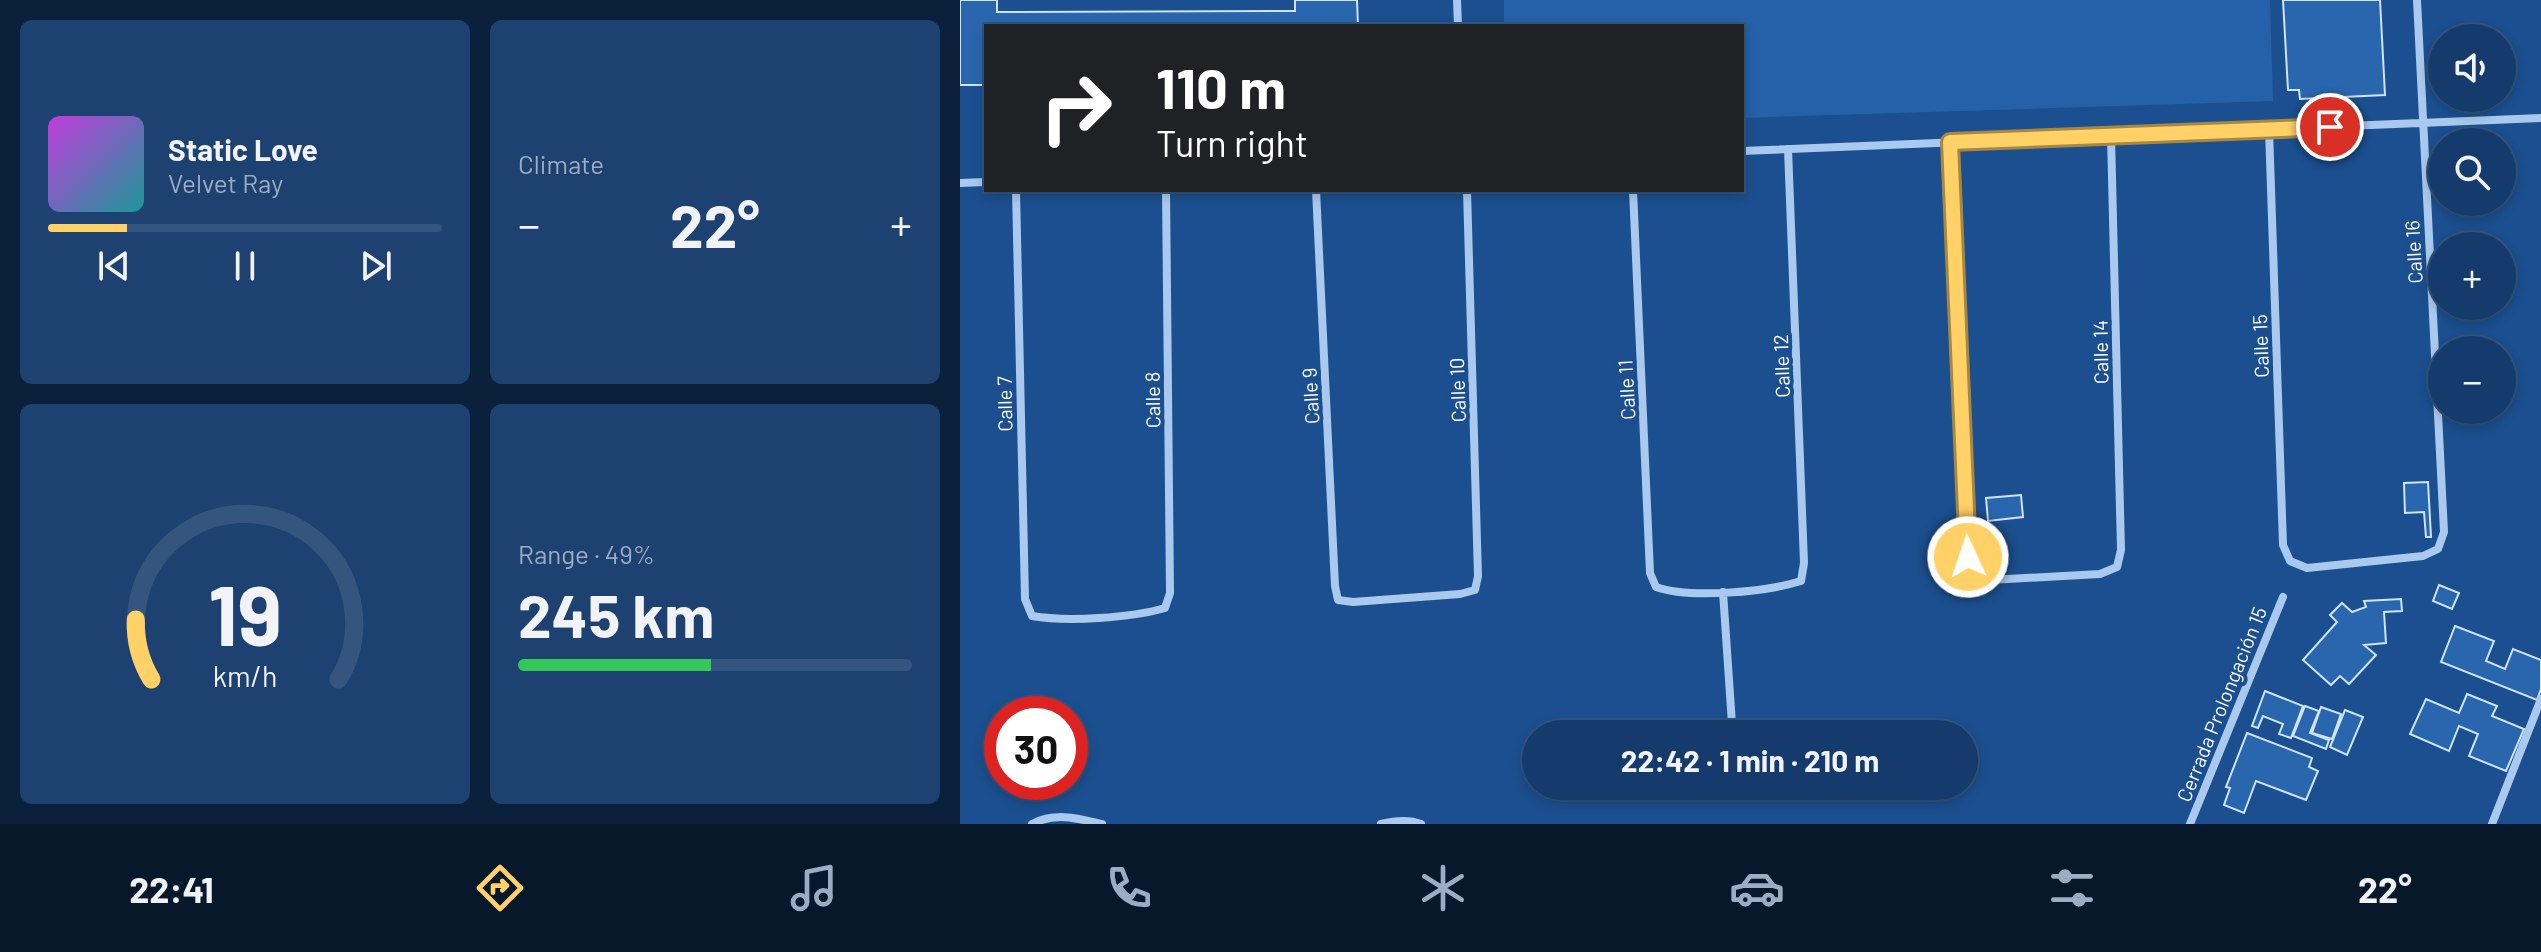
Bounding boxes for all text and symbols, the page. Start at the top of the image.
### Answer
map controls [2428,24,2516,424]
button: sound [2428,24,2516,112]
text: 110 m [1156,53,1286,120]
icon: right [1024,56,1128,160]
pin [2296,93,2364,161]
icon: arrive [2308,105,2352,149]
text: Turn right [1156,121,1308,164]
button: search [2428,128,2516,216]
text: Static Love [168,131,318,167]
text: Climate [518,148,604,179]
text: Velvet Ray [168,167,283,198]
text: 22° [670,188,760,260]
text: − [518,197,540,250]
text: + [890,197,912,250]
street label: Calle 16 [2399,220,2427,284]
button: + [2428,232,2516,320]
icon: previous [92,244,136,288]
icon: pause [223,244,267,288]
icon: next [354,244,398,288]
street label: Calle 15 [2247,314,2273,378]
street label: Calle 14 [2087,320,2113,384]
street label: Calle 12 [1768,334,1794,398]
button: − [2428,336,2516,424]
street label: Calle 10 [1444,357,1470,423]
street label: Calle 11 [1612,359,1640,421]
street label: Calle 9 [1297,367,1323,425]
street label: Calle 8 [1140,372,1164,428]
street label: Calle 7 [992,375,1016,432]
position arrow [1926,515,2010,599]
text: Range · 49% [518,538,655,569]
text: 19 [208,563,282,663]
text: 245 km [518,578,714,650]
street label: Cerrada Prolongación 15 [2171,603,2271,805]
text: km/h [213,658,277,693]
speed limit sign: 30 [984,696,1088,800]
text: 22:42 · 1 min · 210 m [1621,742,1879,778]
icon: directions [472,860,528,916]
icon: music [786,860,842,916]
icon: phone [1101,860,1157,916]
icon: climate [1415,860,1471,916]
icon: car [1729,860,1785,916]
icon: filters [2044,860,2100,916]
text: 22:41 [129,867,214,910]
text: 22° [2358,867,2412,910]

